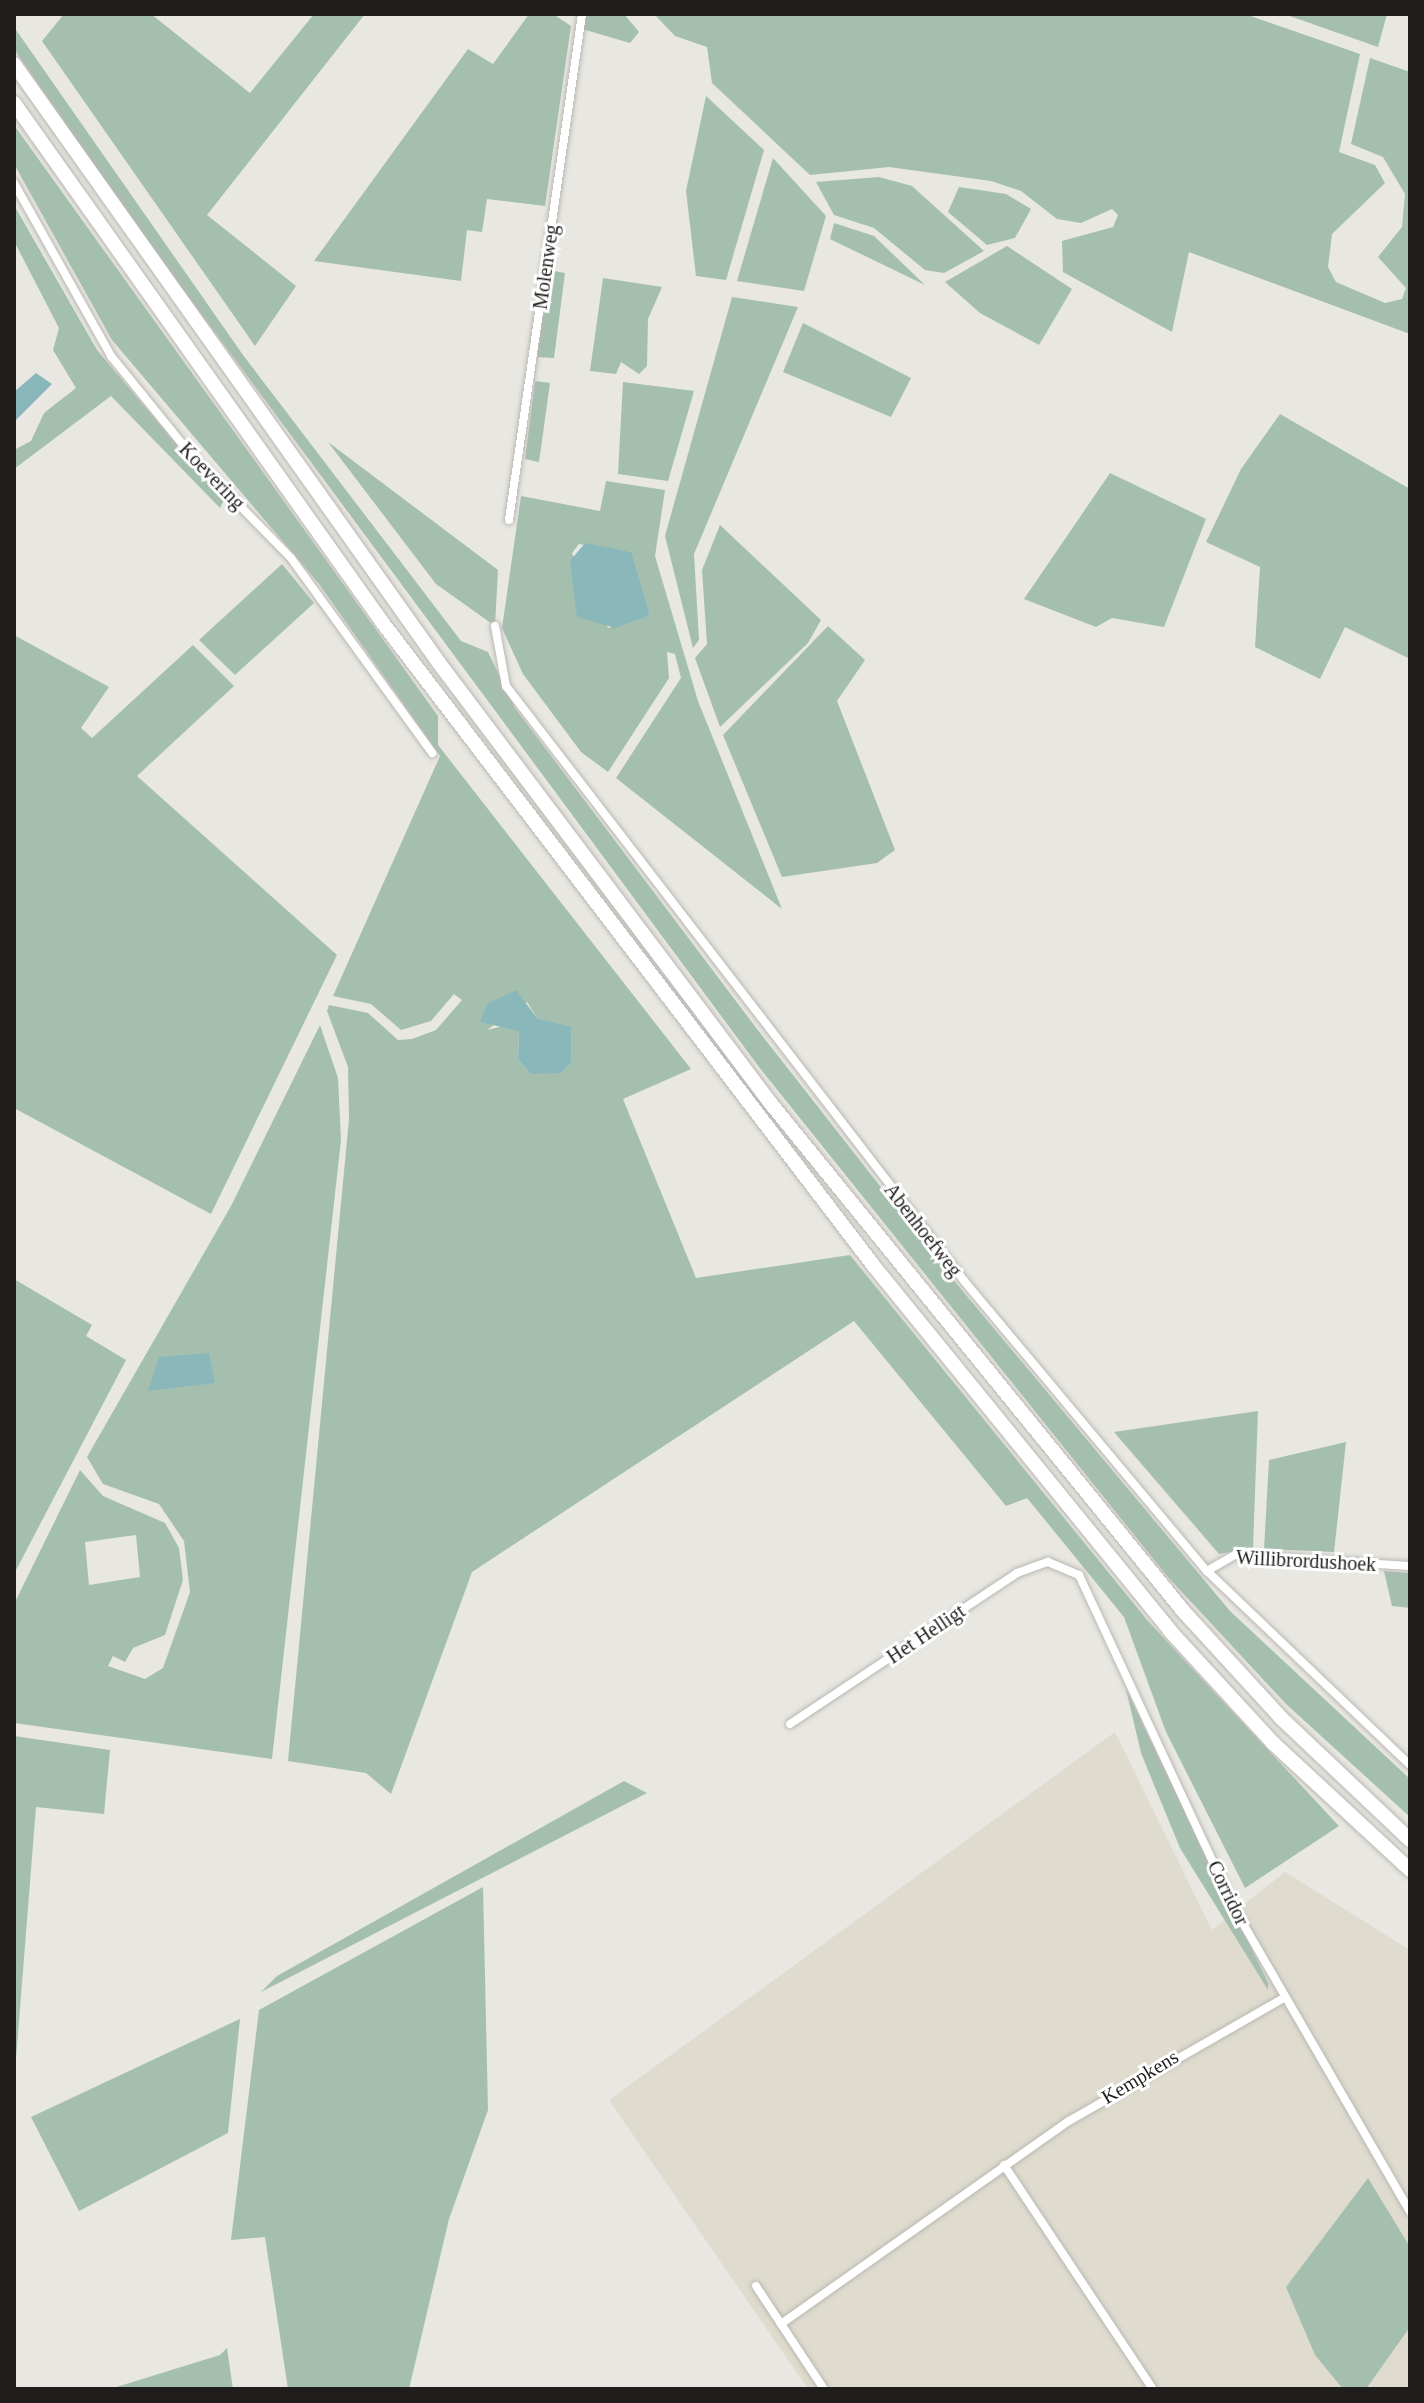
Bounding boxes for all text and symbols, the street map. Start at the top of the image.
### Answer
street label: Molenweg [528,223,564,311]
street label: Koevering [174,437,250,515]
street label: Abenhoefweg [879,1178,967,1282]
street label: Willibrordushoek [1235,1545,1377,1577]
street label: Het Helligt [882,1599,970,1669]
street label: Corridor [1202,1857,1254,1929]
street label: Kempkens [1097,2045,1183,2109]

